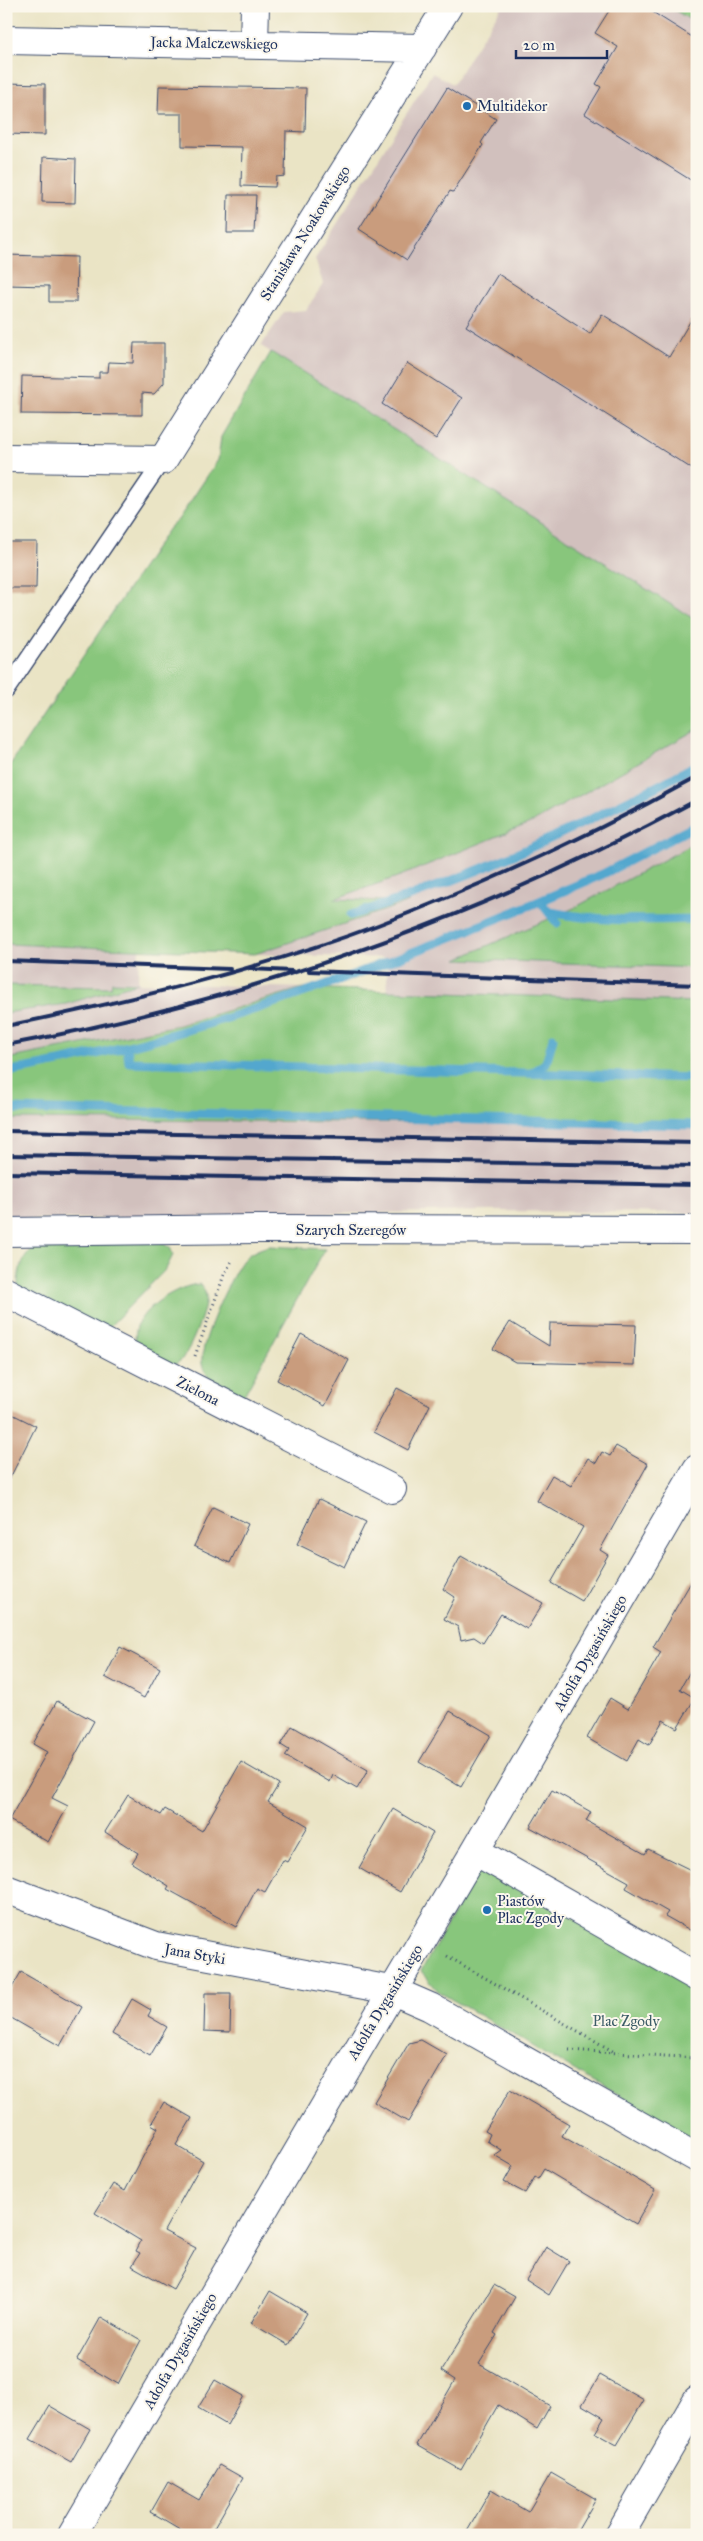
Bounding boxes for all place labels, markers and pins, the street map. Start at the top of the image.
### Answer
place label: Multidekor [477,97,548,115]
marker: Multidekor [461,100,473,112]
place label: Piastów Plac Zgody [497,1892,565,1927]
marker: Piastów Plac Zgody [481,1904,493,1916]

